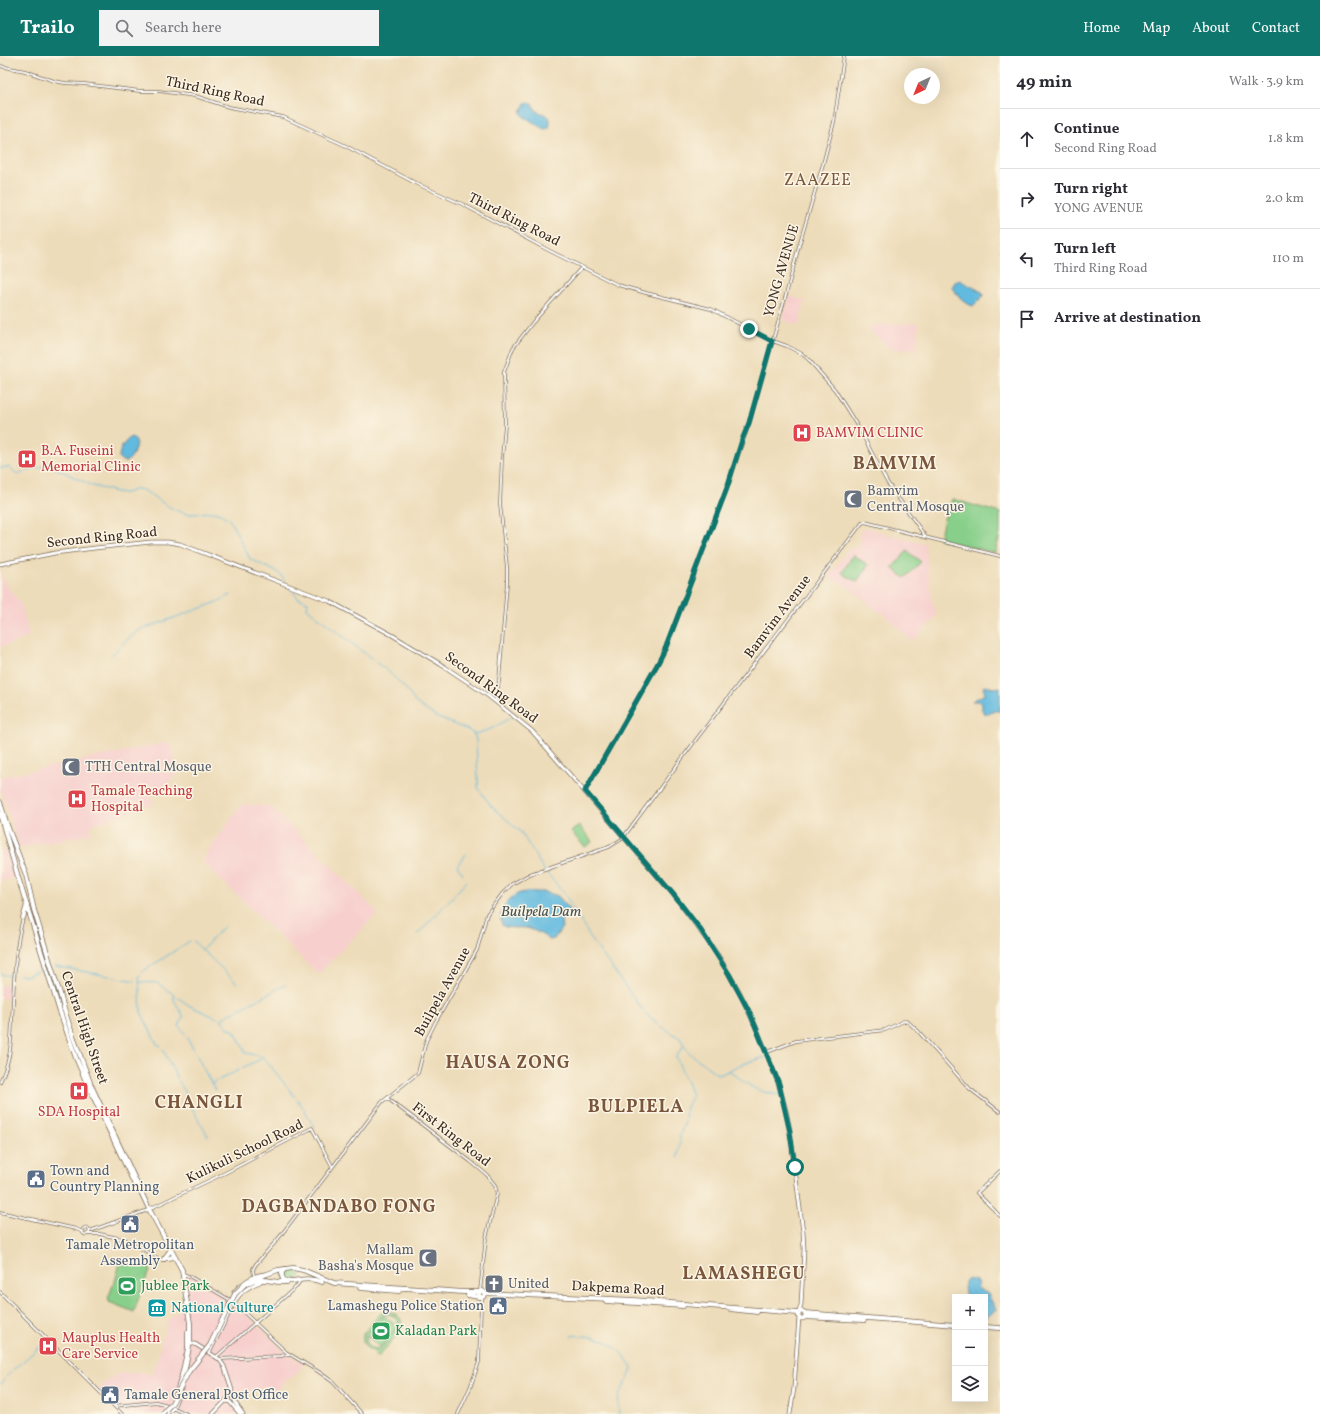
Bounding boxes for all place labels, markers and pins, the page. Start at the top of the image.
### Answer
hospital icon: BAMVIM CLINIC [791,422,813,444]
place label: BAMVIM CLINIC [816,424,924,443]
place label: B.A. Fuseini Memorial Clinic [41,442,141,477]
hospital icon: B.A. Fuseini Memorial Clinic [16,448,38,470]
place label: Bamvim Central Mosque [867,482,965,517]
mosque icon: Bamvim Central Mosque [842,488,864,510]
mosque icon: TTH Central Mosque [60,756,82,778]
place label: TTH Central Mosque [85,758,212,777]
place label: Tamale Teaching Hospital [91,782,193,817]
hospital icon: Tamale Teaching Hospital [66,788,88,810]
hospital icon: SDA Hospital [68,1080,90,1102]
place label: SDA Hospital [38,1103,120,1122]
place label: Town and Country Planning [50,1162,159,1197]
public building icon: Town and Country Planning [25,1168,47,1190]
public building icon: Tamale Metropolitan Assembly [119,1213,141,1235]
place label: Tamale Metropolitan Assembly [66,1236,194,1271]
place label: Mallam Basha's Mosque [318,1241,414,1276]
mosque icon: Mallam Basha's Mosque [417,1247,439,1269]
church icon: United [483,1273,505,1295]
sports icon: Jublee Park [116,1275,138,1297]
place label: United [508,1275,549,1294]
place label: Jublee Park [141,1277,210,1296]
public building icon: Lamashegu Police Station [487,1295,509,1317]
museum icon: National Culture [146,1297,168,1319]
place label: Lamashegu Police Station [327,1297,484,1316]
place label: National Culture [171,1299,274,1318]
sports icon: Kaladan Park [370,1320,392,1342]
place label: Kaladan Park [395,1322,478,1341]
place label: Mauplus Health Care Service [62,1329,160,1364]
hospital icon: Mauplus Health Care Service [37,1335,59,1357]
public building icon: Tamale General Post Office [99,1384,121,1406]
place label: Tamale General Post Office [124,1386,289,1405]

